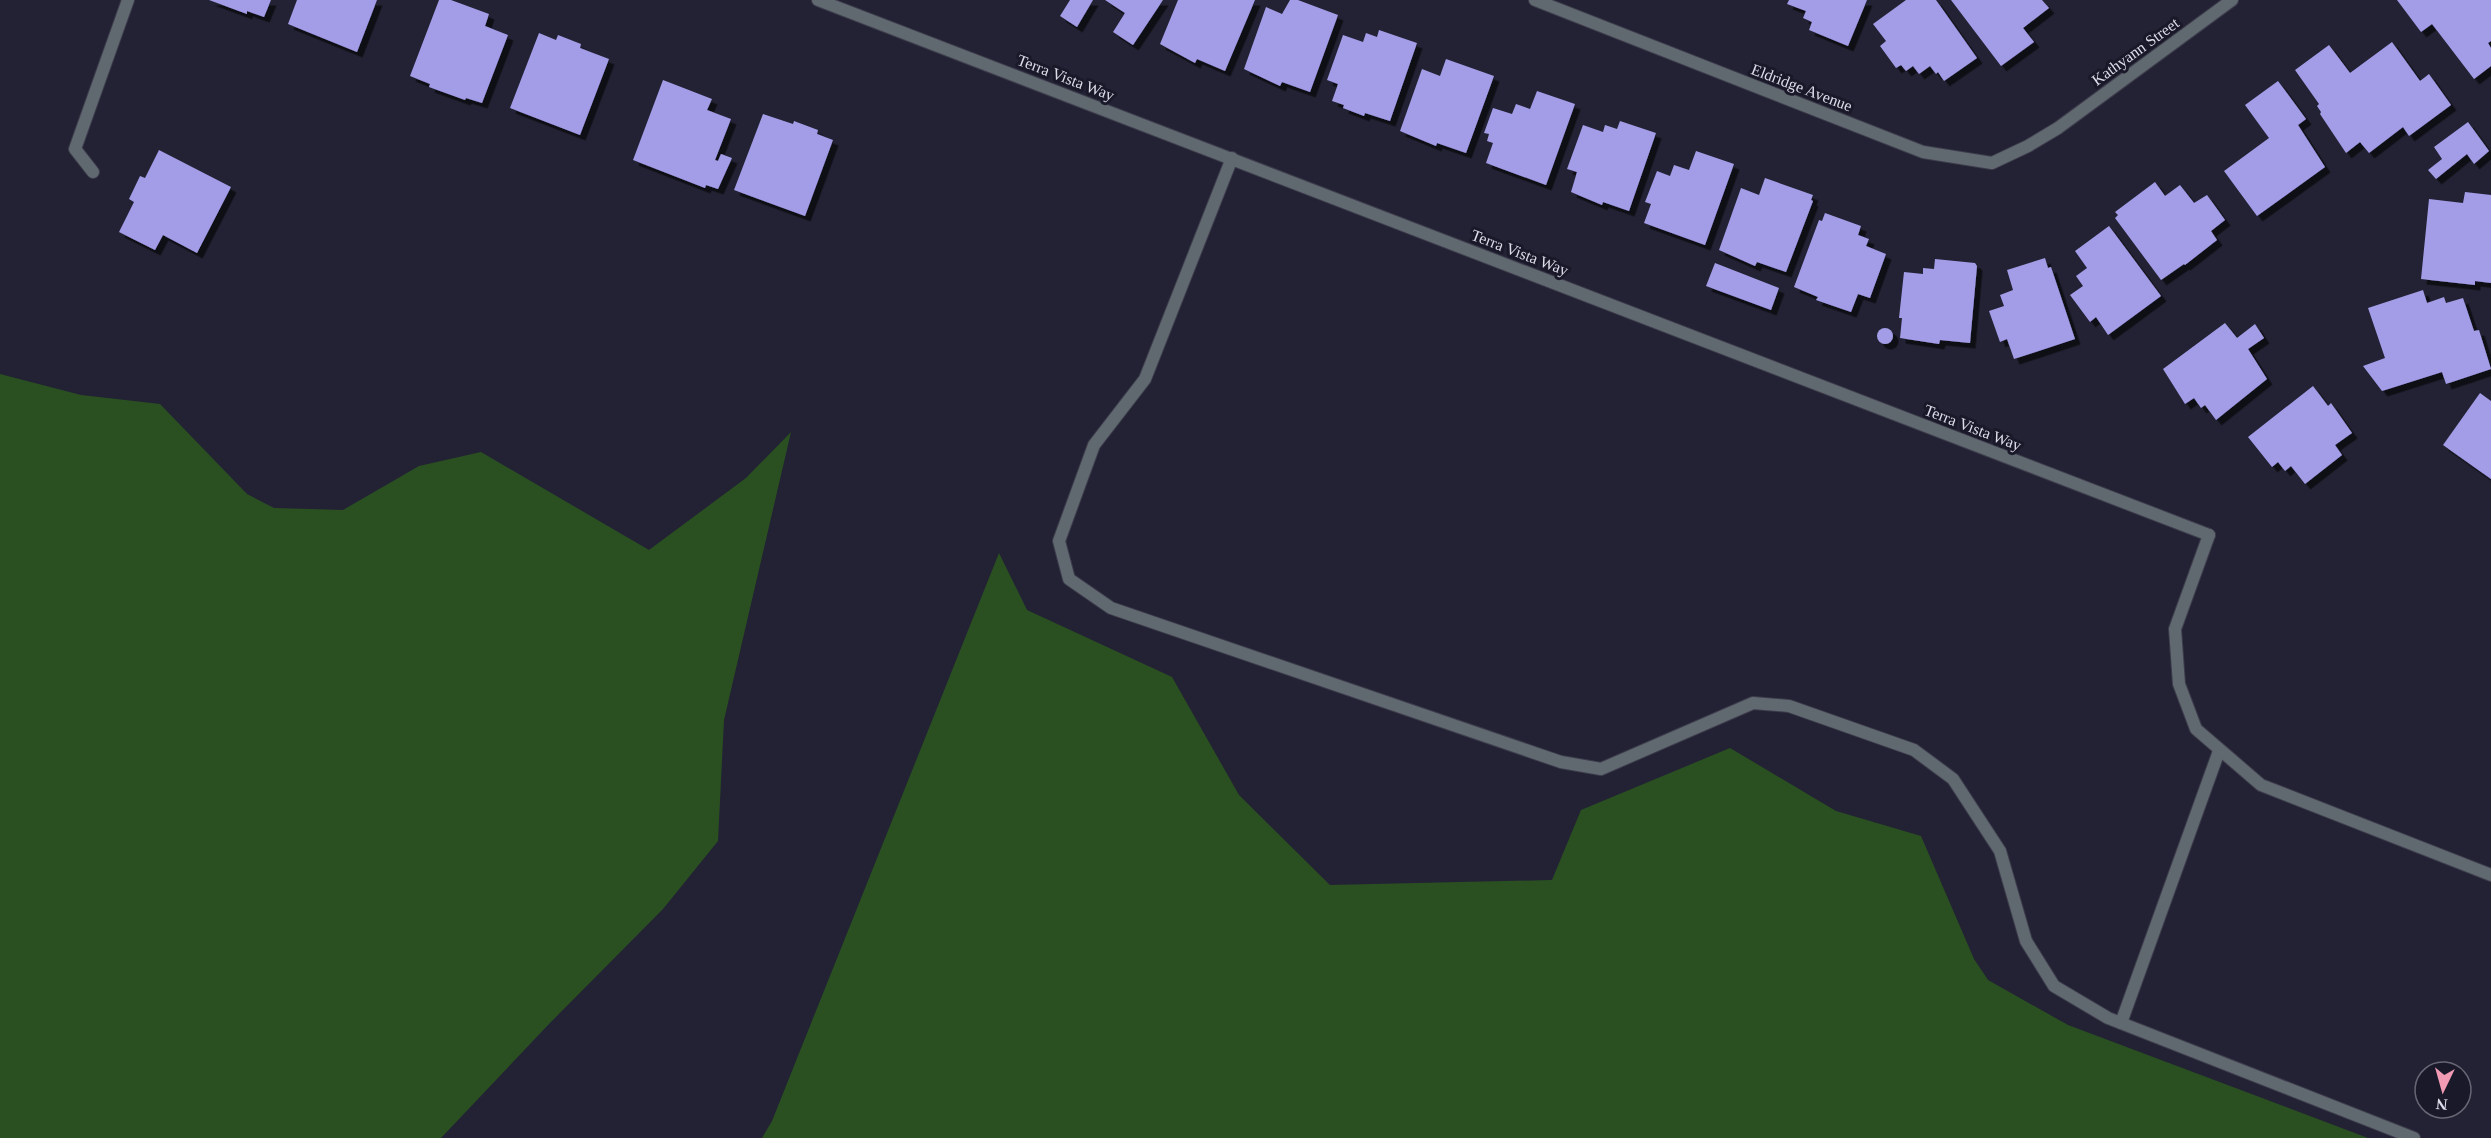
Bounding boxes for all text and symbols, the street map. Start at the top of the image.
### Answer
street label: Kathyann Street [2088,14,2183,90]
street label: Terra Vista Way [1014,51,1117,105]
street label: Eldridge Avenue [1749,60,1855,115]
street label: Terra Vista Way [1468,226,1571,280]
street label: Terra Vista Way [1921,401,2024,455]
north arrow [2413,1060,2473,1120]
text: N [2435,1095,2448,1113]

